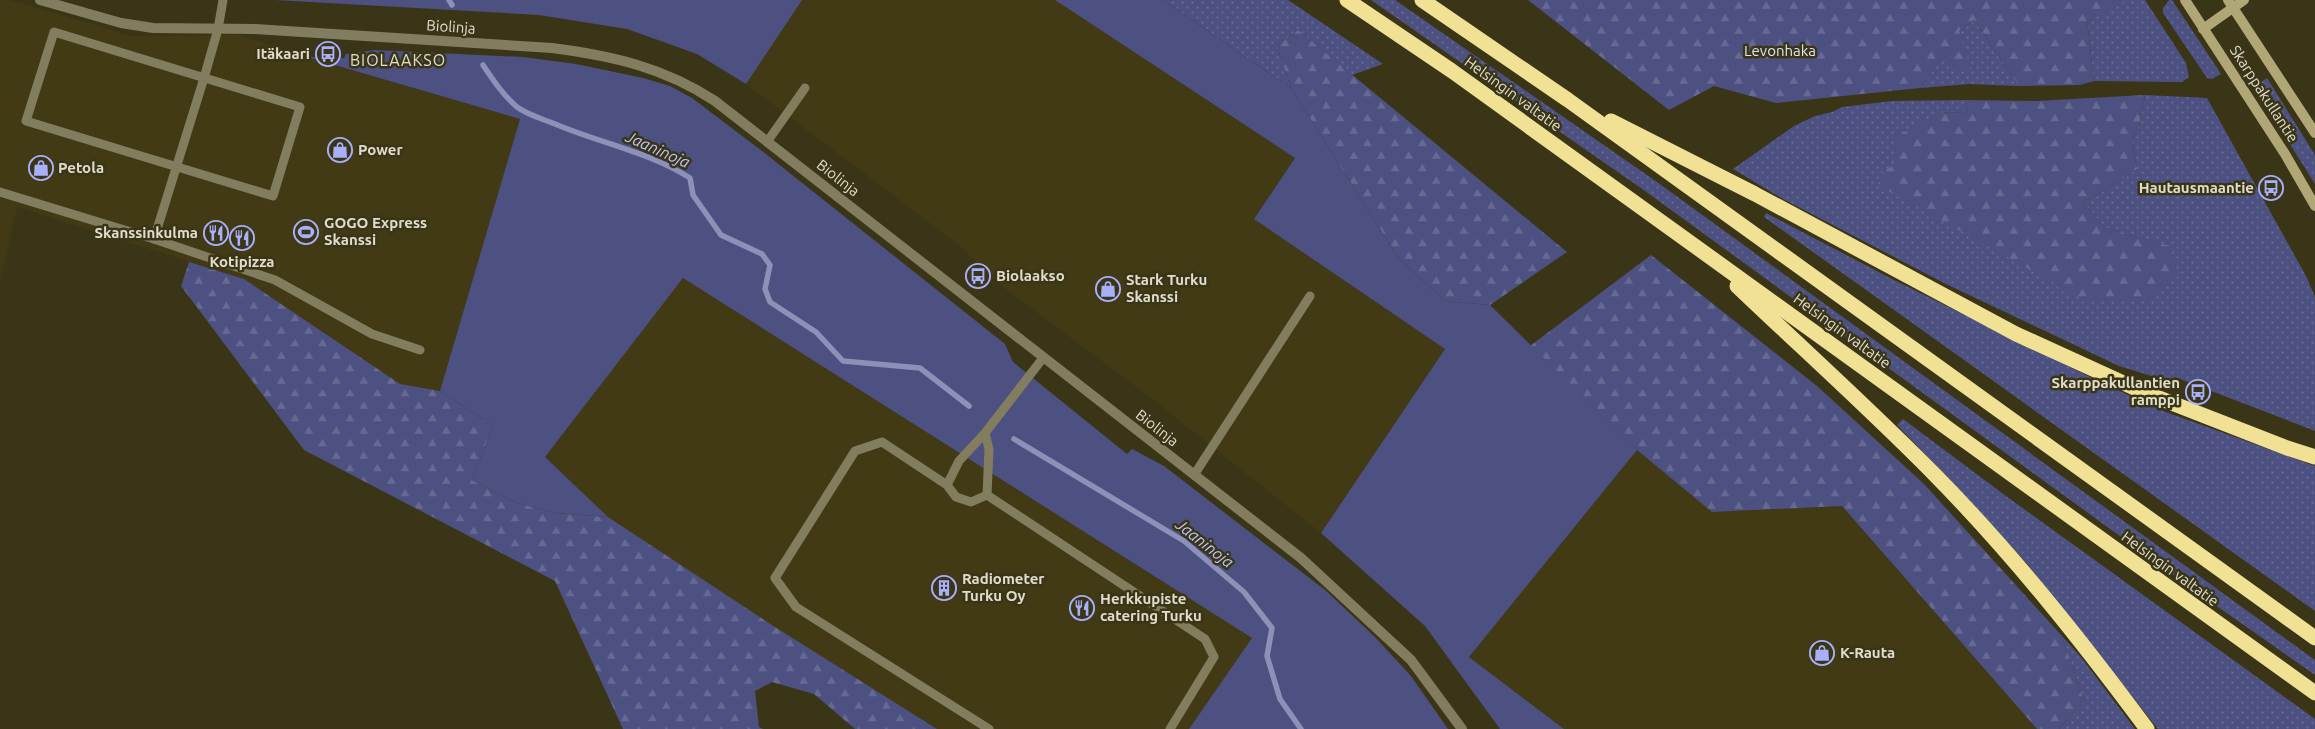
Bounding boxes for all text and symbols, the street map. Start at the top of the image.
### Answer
street label: Biolinja [426,16,476,37]
bus stop icon: Itäkaari [315,41,341,67]
park label: Levonhaka [1744,42,1816,59]
street label: Skarppakullantie [2227,42,2302,145]
place label: Itäkaari [256,45,310,62]
district label: BIOLAAKSO [350,51,446,69]
street label: Helsingin valtatie [1461,53,1565,135]
water label: Jaaninoja [622,127,693,171]
shop icon: Power [327,137,353,163]
place label: Power [358,141,403,158]
shop icon: Petola [28,155,54,181]
street label: Biolinja [814,156,863,200]
place label: Petola [58,159,104,176]
bus stop icon: Hautausmaantie [2258,175,2284,201]
place label: Hautausmaantie [2139,179,2254,196]
place label: GOGO Express Skanssi [324,214,427,248]
sports icon: GOGO Express Skanssi [293,219,319,245]
restaurant icon: Skanssinkulma [203,220,229,246]
place label: Skanssinkulma [94,224,198,241]
restaurant icon: Kotipizza [229,225,255,251]
place label: Kotipizza [210,253,274,270]
bus stop icon: Biolaakso [965,263,991,289]
place label: Biolaakso [996,267,1065,284]
place label: Stark Turku Skanssi [1126,271,1207,305]
shop icon: Stark Turku Skanssi [1095,276,1121,302]
street label: Helsingin valtatie [1790,290,1894,372]
place label: Skarppakullantien ramppi [2051,374,2180,408]
bus stop icon: Skarppakullantien ramppi [2185,379,2211,405]
street label: Biolinja [1133,406,1182,450]
water label: Jaaninoja [1172,514,1238,571]
street label: Helsingin valtatie [2118,528,2222,610]
place label: Radiometer Turku Oy [962,570,1045,604]
building icon: Radiometer Turku Oy [931,575,957,601]
place label: Herkkupiste catering Turku [1100,590,1202,624]
restaurant icon: Herkkupiste catering Turku [1069,595,1095,621]
shop icon: K-Rauta [1809,640,1835,666]
place label: K-Rauta [1840,644,1895,661]

